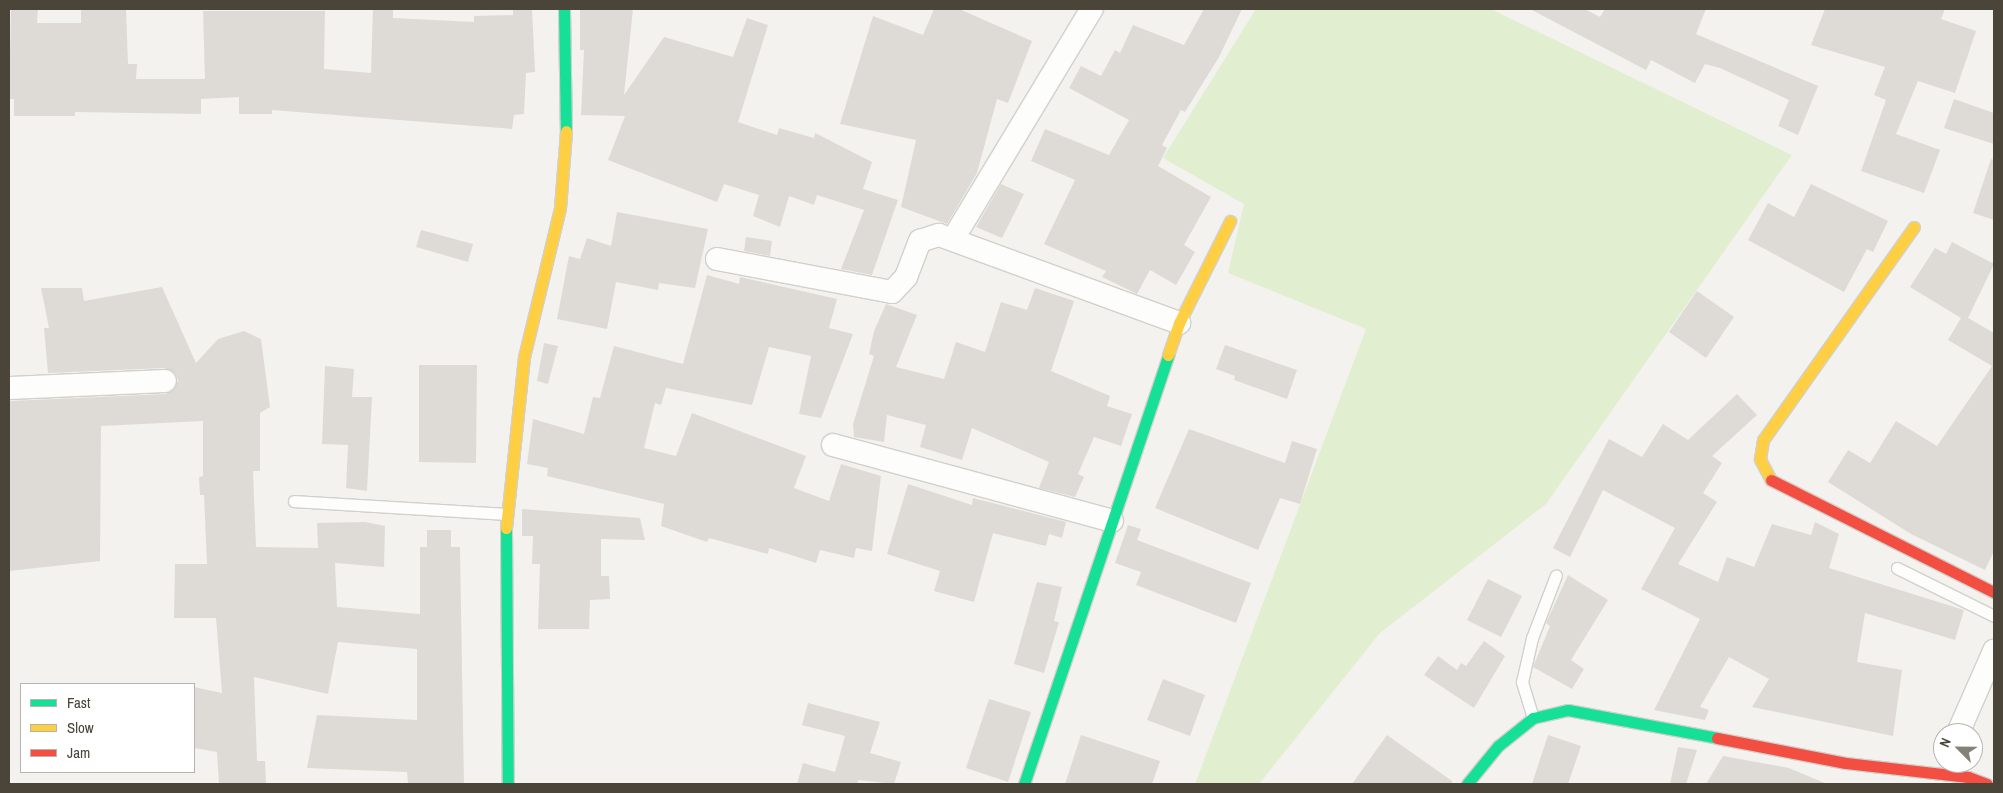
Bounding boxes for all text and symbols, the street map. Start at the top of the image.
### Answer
legend [20,683,195,773]
text: Fast [67,692,90,713]
text: Slow [67,717,94,738]
north arrow [1933,723,1983,773]
text: N [1935,735,1955,750]
text: Jam [67,742,90,763]

